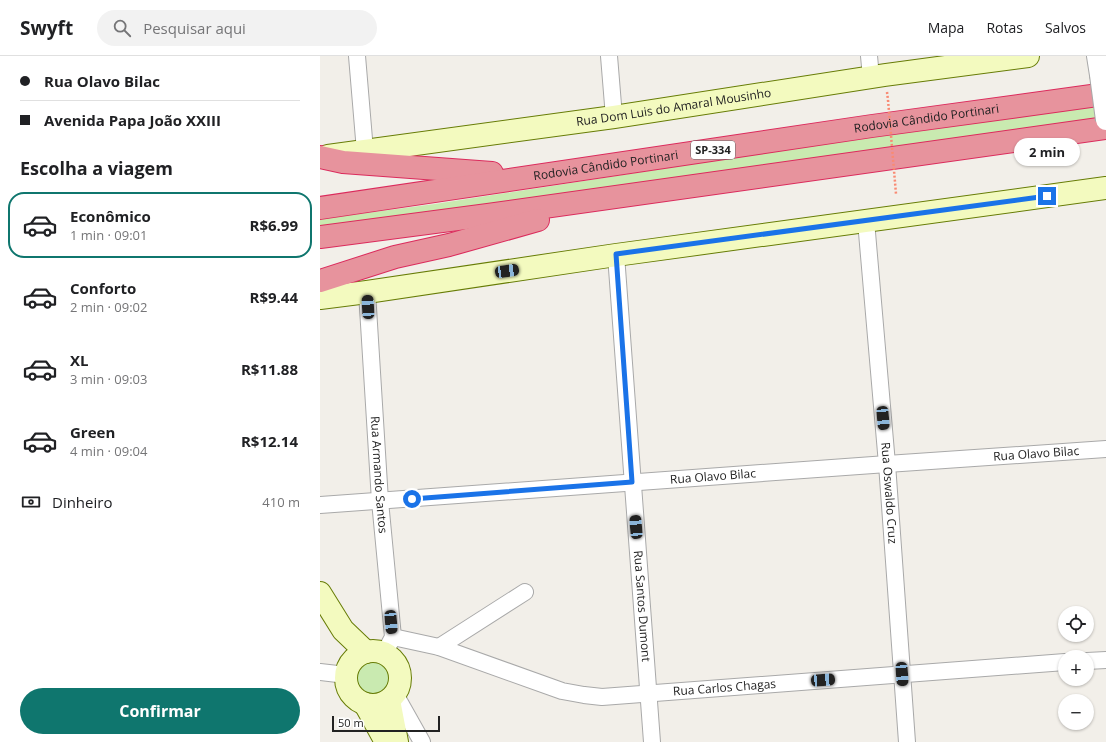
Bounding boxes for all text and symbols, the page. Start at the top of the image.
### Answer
search box [97,10,377,46]
text: Swyft [20,15,73,41]
icon: search [111,17,133,39]
text: Pesquisar aqui [143,18,246,38]
text: Mapa [928,18,964,37]
text: Rotas [986,18,1023,37]
text: Salvos [1045,18,1086,37]
text: Rua Olavo Bilac [44,71,160,91]
street label: Rua Dom Luis do Amaral Mousinho [575,84,772,130]
street label: Rodovia Cândido Portinari [853,100,1000,137]
text: Avenida Papa João XXIII [44,110,221,130]
callout: 2 min [1014,138,1080,166]
road number: SP-334 [691,141,735,159]
text: 2 min [1029,143,1065,161]
street label: Rodovia Cândido Portinari [532,146,679,184]
text: Escolha a viagem [20,156,173,180]
route end [1038,187,1056,205]
text: Econômico [70,206,151,226]
icon: car [22,207,58,243]
text: R$6.99 [250,215,298,235]
text: 1 min · 09:01 [70,226,147,244]
car [494,263,520,279]
text: Conforto [70,278,136,298]
icon: car [22,279,58,315]
text: R$9.44 [250,287,298,307]
car [361,295,375,319]
text: 2 min · 09:02 [70,298,147,316]
text: XL [70,350,88,370]
icon: car [22,351,58,387]
text: R$11.88 [241,359,298,379]
text: 3 min · 09:03 [70,370,147,388]
car [876,406,890,430]
street label: Rua Armando Santos [367,415,392,534]
text: Green [70,422,115,442]
icon: car [22,423,58,459]
text: R$12.14 [241,431,298,451]
text: 4 min · 09:04 [70,442,147,460]
street label: Rua Oswaldo Cruz [877,442,902,545]
street label: Rua Olavo Bilac [993,442,1080,465]
street label: Rua Olavo Bilac [669,464,757,488]
route start [403,490,421,508]
icon: cash [20,491,42,513]
text: Dinheiro [52,492,112,512]
text: 410 m [262,493,300,511]
car [629,515,643,539]
street label: Rua Santos Dumont [630,550,655,662]
map controls [1058,606,1094,730]
button: locate [1058,606,1094,642]
car [384,610,398,634]
button: + [1058,650,1094,686]
car [895,662,909,686]
car [811,673,835,687]
street label: Rua Carlos Chagas [672,675,777,700]
button: Confirmar [20,688,300,734]
button: − [1058,694,1094,730]
scale bar [332,714,440,733]
text: 50 m [338,715,364,730]

